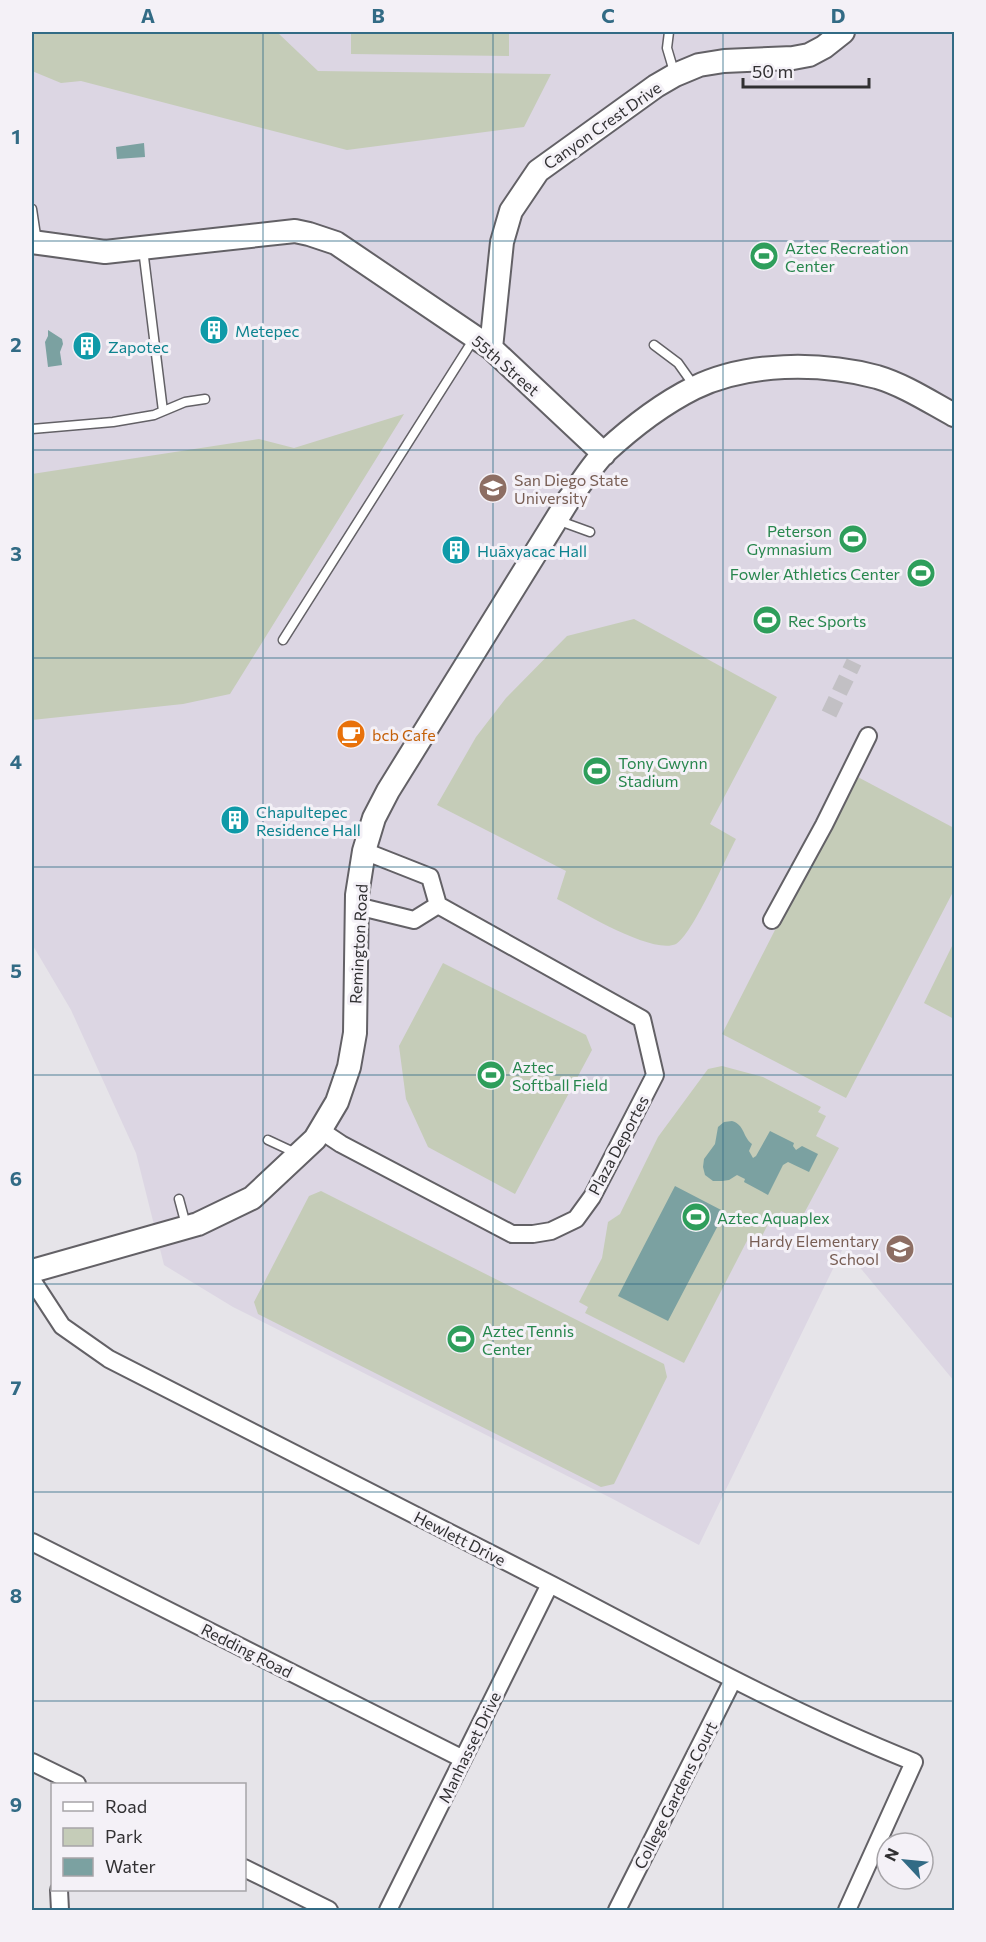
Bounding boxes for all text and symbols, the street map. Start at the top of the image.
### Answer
text: A [141,3,155,27]
text: B [371,3,385,27]
text: C [601,3,615,27]
text: D [831,3,845,27]
scale bar [743,51,869,89]
text: 50 m [752,60,793,82]
street label: Canyon Crest Drive [540,77,664,173]
text: 1 [11,124,21,148]
place label: Aztec Recreation Center [785,238,909,275]
sports icon: Aztec Recreation Center [748,240,780,272]
building icon: Metepec [198,314,230,346]
place label: Metepec [235,321,299,340]
building icon: Zapotec [71,330,103,362]
street label: 55th Street [469,331,544,399]
text: 2 [10,332,22,356]
place label: Zapotec [108,337,169,356]
place label: San Diego State University [514,470,629,507]
school or university icon: San Diego State University [477,472,509,504]
place label: Peterson Gymnasium [747,521,832,558]
sports icon: Peterson Gymnasium [837,523,869,555]
building icon: Huāxyacac Hall [440,534,472,566]
text: 3 [10,541,22,565]
place label: Huāxyacac Hall [477,541,587,560]
sports icon: Fowler Athletics Center [905,557,937,589]
place label: Fowler Athletics Center [730,564,901,583]
sports icon: Rec Sports [751,604,783,636]
place label: Rec Sports [788,611,866,630]
cafe icon: bcb Cafe [335,718,367,750]
place label: bcb Cafe [372,725,436,744]
text: 4 [10,749,22,773]
place label: Tony Gwynn Stadium [618,753,708,790]
sports icon: Tony Gwynn Stadium [581,755,613,787]
place label: Chapultepec Residence Hall [256,802,361,839]
building icon: Chapultepec Residence Hall [219,804,251,836]
street label: Remington Road [345,884,371,1004]
text: 5 [10,958,22,982]
place label: Aztec Softball Field [512,1057,608,1094]
sports icon: Aztec Softball Field [475,1059,507,1091]
street label: Plaza Deportes [584,1092,652,1198]
text: 6 [10,1166,22,1190]
sports icon: Aztec Aquaplex [680,1201,712,1233]
place label: Aztec Aquaplex [717,1208,830,1227]
place label: Hardy Elementary School [749,1231,879,1268]
school or university icon: Hardy Elementary School [884,1233,916,1265]
place label: Aztec Tennis Center [482,1321,574,1358]
sports icon: Aztec Tennis Center [445,1323,477,1355]
text: 7 [11,1375,22,1399]
street label: Hewlett Drive [411,1507,509,1569]
text: 8 [10,1583,22,1607]
street label: Redding Road [198,1619,296,1681]
street label: Manhasset Drive [434,1688,504,1806]
street label: College Gardens Court [630,1718,721,1872]
legend [51,1783,246,1891]
text: 9 [10,1792,22,1816]
text: Road [105,1795,147,1817]
text: Park [105,1825,143,1847]
north arrow [875,1831,935,1891]
text: N [880,1845,902,1864]
text: Water [105,1855,156,1877]

